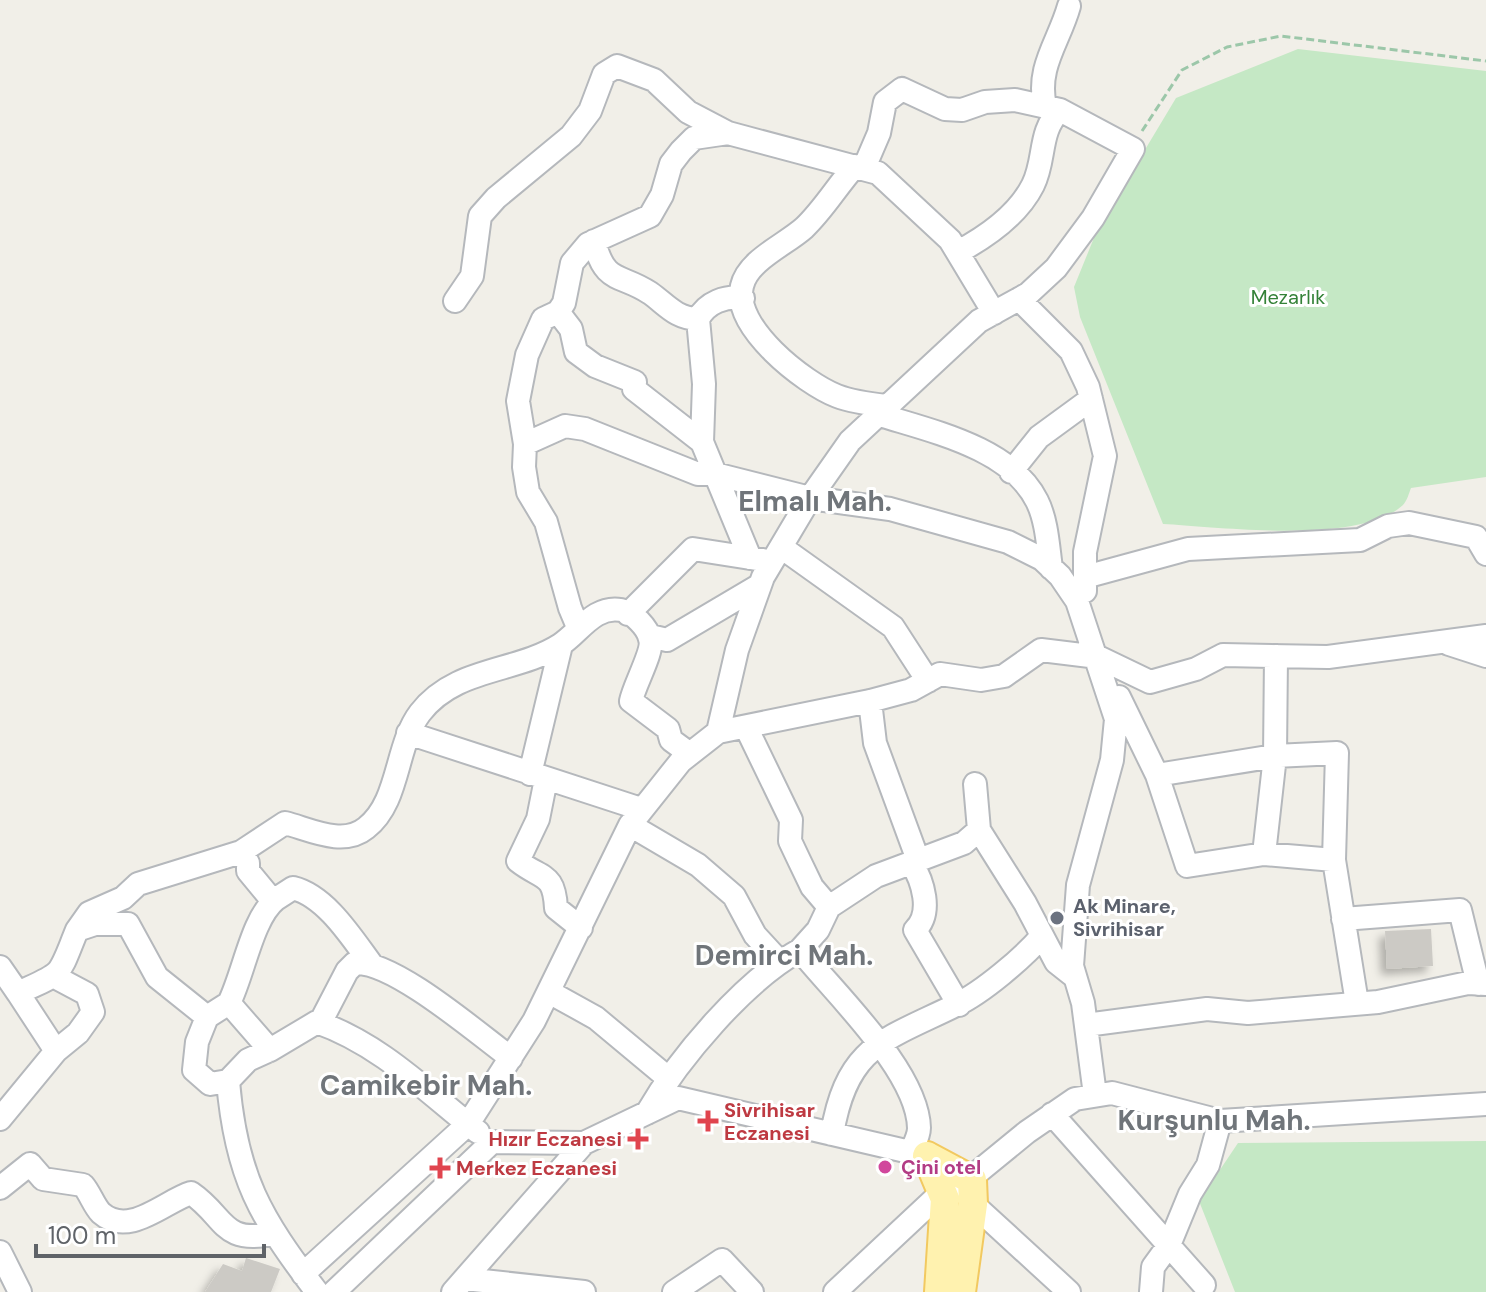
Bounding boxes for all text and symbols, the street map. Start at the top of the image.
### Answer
park label: Mezarlık [1251,284,1325,310]
district label: Elmalı Mah. [738,483,892,520]
place label: Ak Minare, Sivrihisar [1073,893,1176,942]
marker: Ak Minare, Sivrihisar [1048,909,1066,927]
district label: Demirci Mah. [695,937,873,974]
district label: Camikebir Mah. [320,1067,532,1104]
place label: Sivrihisar Eczanesi [724,1097,815,1146]
district label: Kurşunlu Mah. [1117,1102,1311,1139]
marker: Sivrihisar Eczanesi [699,1112,717,1130]
place label: Hızır Eczanesi [489,1126,622,1152]
marker: Hızır Eczanesi [629,1130,647,1148]
place label: Çini otel [901,1154,981,1180]
place label: Merkez Eczanesi [456,1155,617,1181]
marker: Çini otel [876,1158,894,1176]
marker: Merkez Eczanesi [431,1159,449,1177]
scale bar [36,1208,264,1258]
text: 100 m [48,1220,116,1251]

